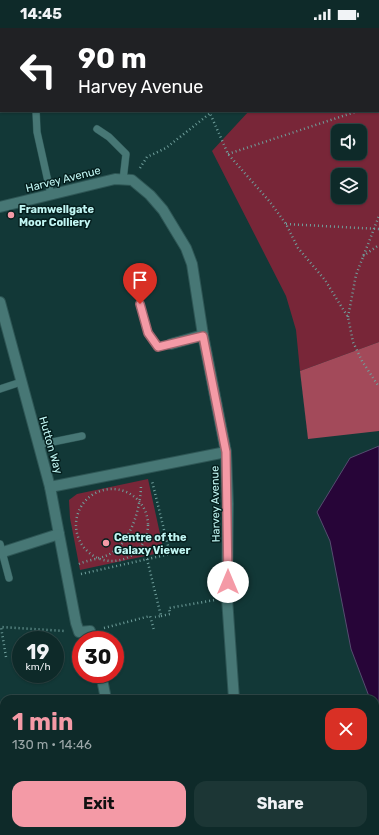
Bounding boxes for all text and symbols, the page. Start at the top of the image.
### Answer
text: 14:45 [20,5,62,23]
text: 90 m [78,42,147,75]
icon: left [12,44,64,96]
text: Harvey Avenue [78,76,203,98]
map controls [331,124,367,204]
button: sound [331,124,367,160]
street label: Harvey Avenue [24,164,102,195]
button: layers [331,168,367,204]
place label: Framwellgate Moor Colliery [19,203,94,229]
marker: Framwellgate Moor Colliery [6,210,16,220]
pin [123,263,157,304]
icon: arrive [129,269,151,291]
street label: Hutton Way [36,415,65,475]
street label: Harvey Avenue [208,466,223,542]
place label: Centre of the Galaxy Viewer [114,531,190,557]
marker: Centre of the Galaxy Viewer [101,538,111,548]
position arrow [207,561,249,603]
speed limit sign: 30 [72,631,124,683]
text: 19 [27,640,49,664]
text: km/h [26,661,50,673]
text: 1 min [12,708,73,736]
button: close [325,708,367,750]
text: 130 m · 14:46 [12,737,92,752]
button: Exit [12,781,186,827]
button: Share [194,781,367,827]

